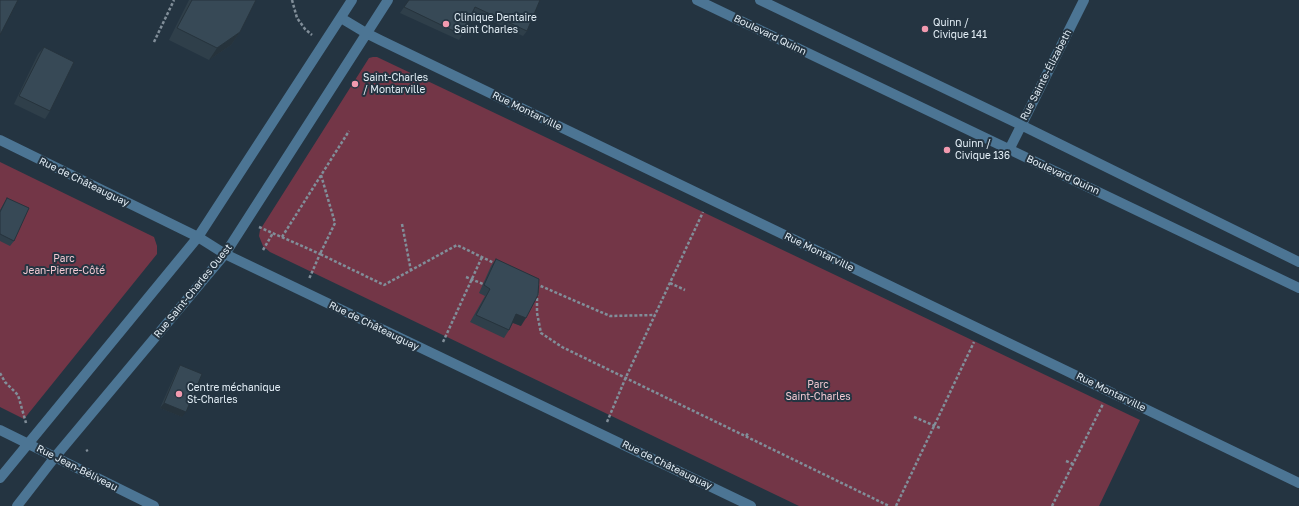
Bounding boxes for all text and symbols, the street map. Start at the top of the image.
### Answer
place label: Clinique Dentaire Saint Charles [454,12,537,36]
street label: Boulevard Quinn [732,12,808,58]
place label: Quinn / Civique 141 [933,17,987,40]
marker: Clinique Dentaire Saint Charles [441,19,451,29]
marker: Quinn / Civique 141 [920,24,930,34]
street label: Rue Sainte-Élizabeth [1018,28,1074,122]
place label: Saint-Charles / Montarville [363,72,428,96]
marker: Saint-Charles / Montarville [350,79,360,89]
street label: Rue Montarville [490,89,564,133]
place label: Quinn / Civique 136 [955,138,1010,162]
marker: Quinn / Civique 136 [942,145,952,155]
street label: Boulevard Quinn [1025,153,1101,197]
street label: Rue de Châteauguay [37,155,131,209]
street label: Rue Montarville [782,230,856,274]
street label: Rue Saint-Charles Ouest [151,242,235,340]
park label: Parc Jean-Pierre-Côté [23,253,105,276]
street label: Rue de Châteauguay [327,299,421,353]
street label: Rue Montarville [1074,370,1148,414]
park label: Parc Saint-Charles [785,379,851,402]
place label: Centre méchanique St-Charles [187,382,280,406]
marker: Centre méchanique St-Charles [174,389,184,399]
street label: Rue de Châteauguay [620,438,714,492]
street label: Rue Jean-Béliveau [35,442,119,494]

